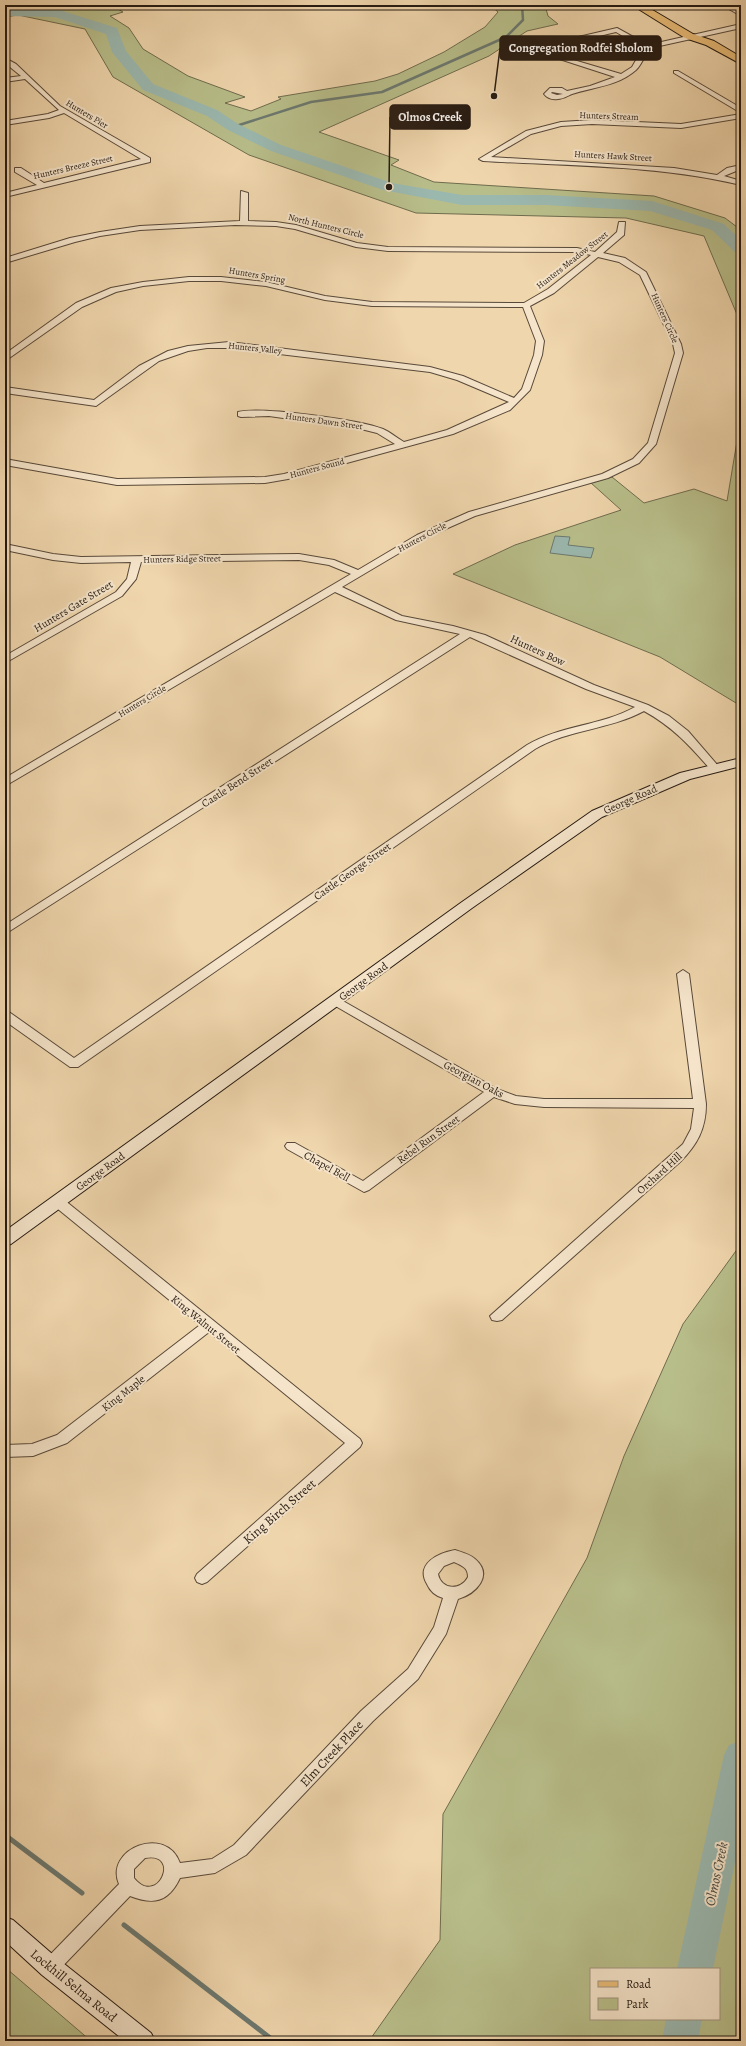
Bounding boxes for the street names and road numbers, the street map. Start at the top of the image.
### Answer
street label: Hunters Pier [64,97,111,132]
street label: Hunters Stream [579,109,639,123]
street label: Hunters Hawk Street [574,148,652,164]
street label: Hunters Breeze Street [32,152,114,182]
street label: North Hunters Circle [287,211,365,241]
street label: Hunters Meadow Street [534,228,610,292]
street label: Hunters Spring [228,264,287,286]
street label: Hunters Circle [649,291,681,345]
street label: Hunters Valley [228,339,283,357]
street label: Hunters Dawn Street [285,410,363,432]
street label: Hunters Sound [288,455,346,481]
street label: Hunters Circle [395,519,449,555]
street label: Hunters Ridge Street [143,552,221,566]
street label: Hunters Gate Street [31,577,116,636]
street label: Hunters Bow [508,631,568,670]
street label: Hunters Circle [116,682,168,720]
street label: Castle Bend Street [199,753,276,811]
street label: George Road [601,781,659,818]
street label: Castle George Street [311,839,394,904]
street label: George Road [336,958,391,1004]
street label: Georgian Oaks [441,1057,507,1102]
street label: Rebel Run Street [394,1111,463,1167]
street label: George Road [73,1148,128,1194]
street label: Chapel Bell [301,1148,353,1185]
street label: Orchard Hill [633,1149,685,1198]
street label: King Walnut Street [168,1292,244,1357]
street label: King Maple [98,1372,148,1415]
street label: King Birch Street [239,1475,320,1548]
street label: Elm Creek Place [296,1716,367,1790]
street label: Lockhill Selma Road [27,1945,121,2026]

